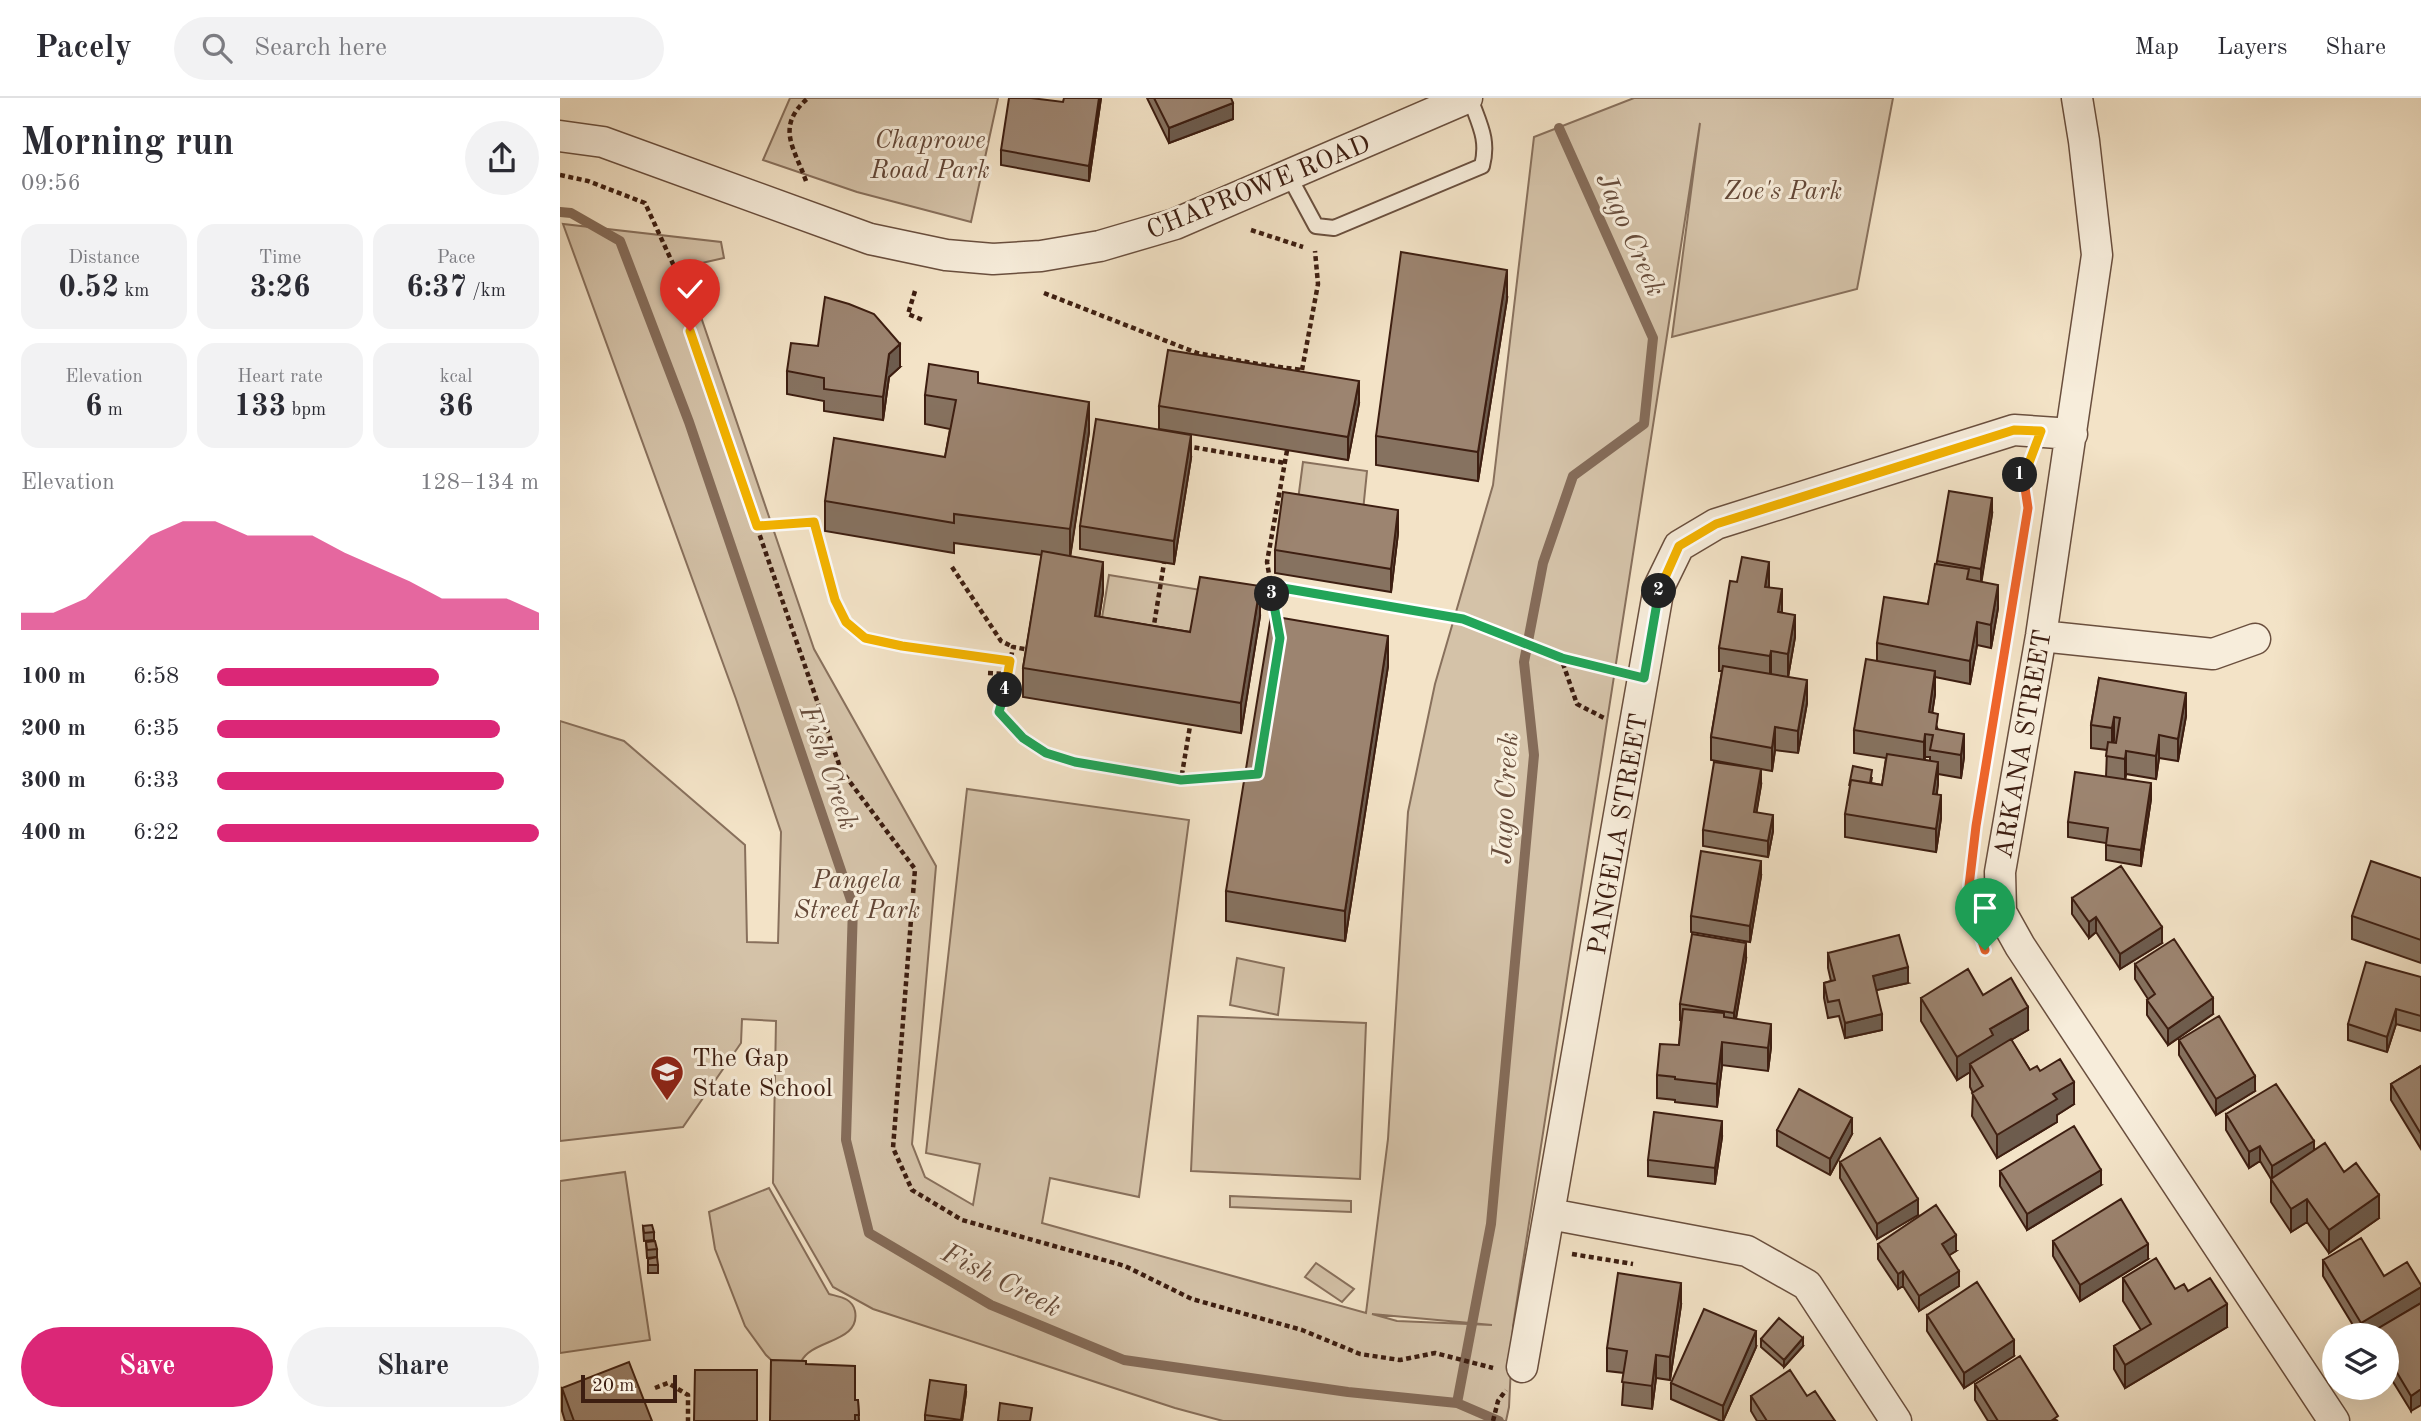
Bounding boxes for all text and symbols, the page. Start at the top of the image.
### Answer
search box [174,17,664,80]
icon: search [198,29,236,67]
text: Pacely [35,32,132,65]
text: Search here [254,35,387,61]
text: Map [2135,36,2179,60]
text: Layers [2217,36,2287,60]
text: Share [2325,36,2386,60]
button: share [465,121,539,195]
text: Morning run [21,125,234,163]
park label: Chaprowe Road Park [869,128,990,184]
street label: CHAPROWE ROAD [1143,131,1374,245]
water label: Jago Creek [1590,169,1669,301]
text: 09:56 [21,172,81,195]
park label: Zoe's Park [1724,179,1842,205]
text: Distance [68,249,140,268]
text: Time [259,249,301,268]
text: Pace [437,249,475,268]
pin [660,259,720,331]
icon: check [671,270,709,308]
text: 0.52 [59,273,119,303]
text: 3:26 [250,273,310,303]
text: 6:37 [406,273,467,303]
text: km [119,282,149,301]
text: /km [467,282,506,301]
text: Elevation [65,368,143,387]
text: Heart rate [237,368,323,387]
text: kcal [440,368,472,387]
text: 6 [85,392,103,422]
text: 133 [234,392,286,422]
text: 36 [439,392,473,422]
text: m [103,401,123,420]
text: bpm [286,401,326,420]
pin: 1 [2002,458,2038,492]
text: 1 [2014,465,2025,484]
text: Elevation [21,471,115,494]
text: 128–134 m [420,471,539,494]
pin: 2 [1642,574,1676,608]
pin: 3 [1254,576,1290,612]
text: 2 [1653,581,1664,600]
text: 3 [1266,584,1277,603]
street label: ARKANA STREET [1991,628,2057,861]
text: 100 m [21,665,86,688]
text: 6:58 [133,665,179,688]
pin: 4 [988,672,1022,708]
text: 4 [999,680,1010,699]
water label: Fish Creek [792,701,862,834]
street label: PANGELA STREET [1585,712,1653,957]
text: 200 m [21,717,86,740]
text: 6:35 [133,717,179,740]
water label: Jago Creek [1490,732,1524,865]
text: 300 m [21,769,86,792]
text: 6:33 [133,769,179,792]
text: 400 m [21,821,86,844]
text: 6:22 [133,821,179,844]
park label: Pangela Street Park [794,868,920,924]
pin [1955,878,2015,950]
icon: arrive [1966,889,2004,927]
place label: The Gap State School [692,1046,833,1102]
school or university icon: The Gap State School [648,1053,686,1102]
water label: Fish Creek [936,1239,1065,1324]
map controls [2322,1323,2399,1400]
button: layers [2322,1323,2399,1400]
button: Save [21,1327,273,1407]
button: Share [287,1327,539,1407]
scale bar [581,1372,677,1404]
text: 20 m [592,1377,634,1396]

